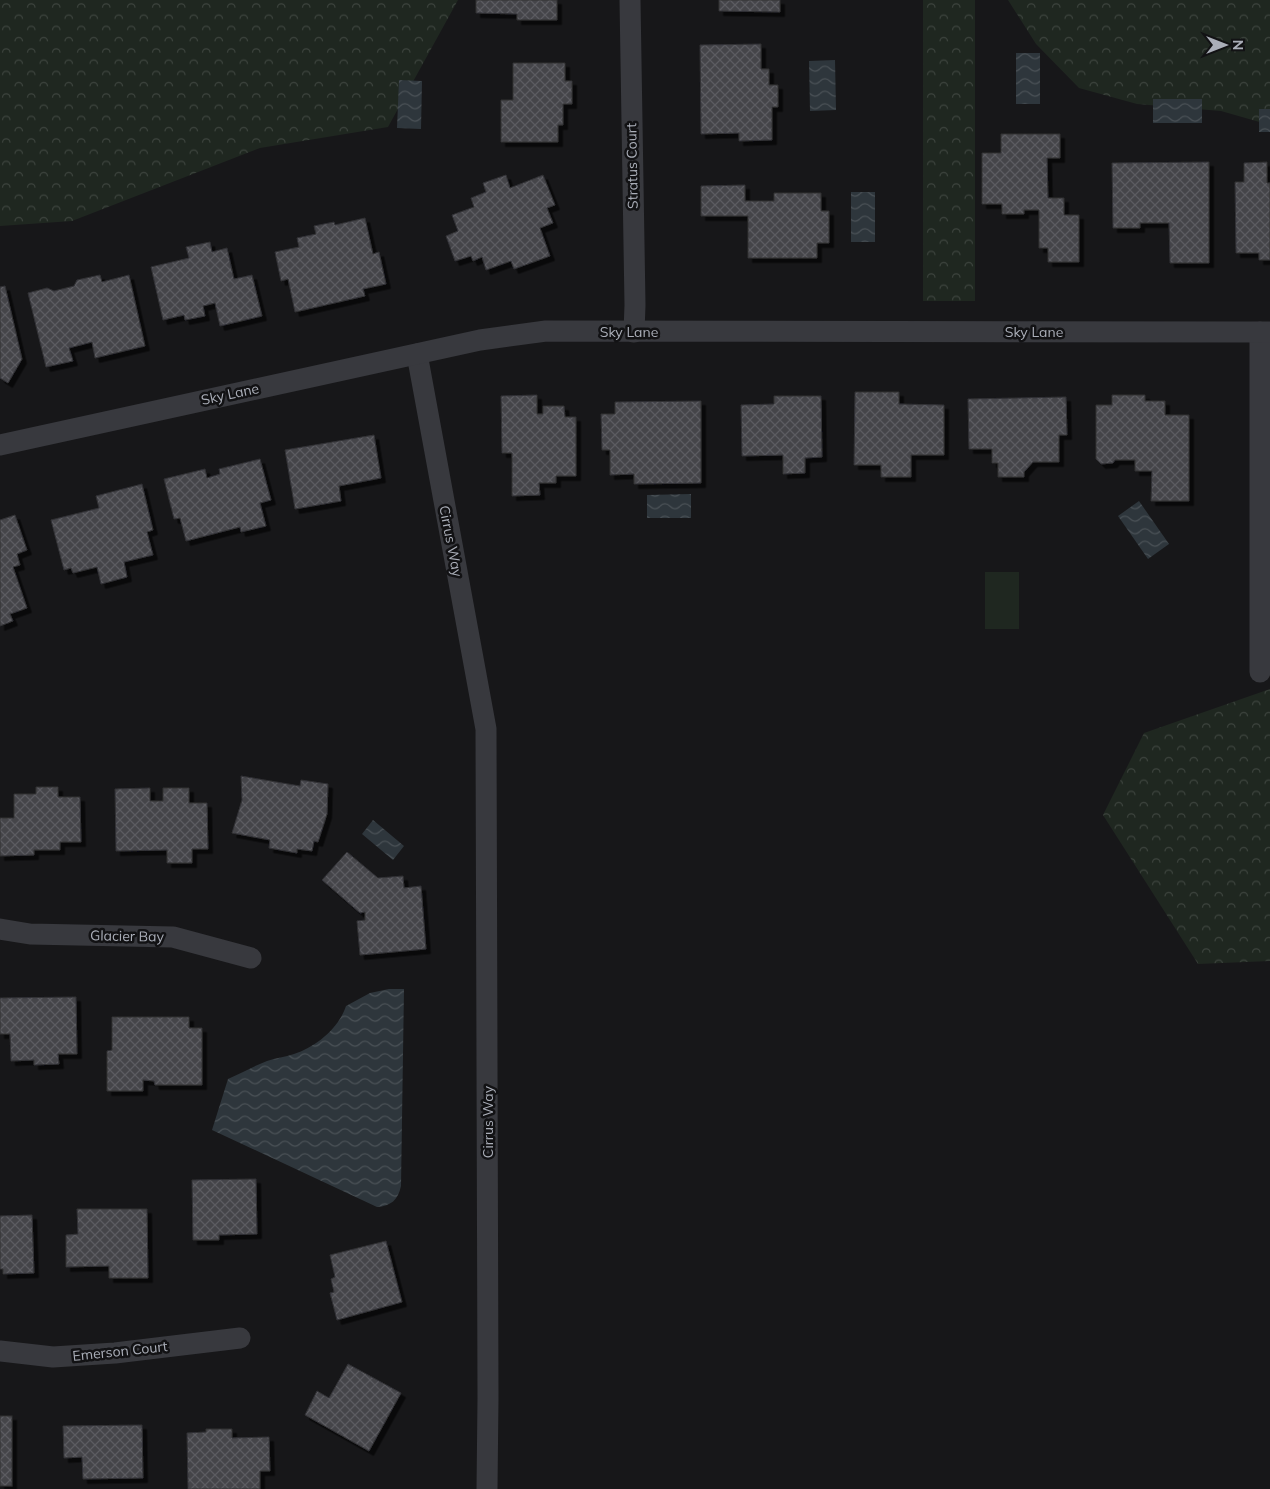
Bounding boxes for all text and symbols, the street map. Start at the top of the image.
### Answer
north arrow [1200,20,1250,70]
text: N [1229,40,1247,50]
street label: Stratus Court [622,123,642,209]
street label: Sky Lane [600,323,658,341]
street label: Sky Lane [1005,323,1063,341]
street label: Sky Lane [199,379,261,409]
street label: Cirrus Way [435,504,467,579]
street label: Glacier Bay [90,926,165,946]
street label: Cirrus Way [479,1085,497,1158]
street label: Emerson Court [72,1337,169,1365]

